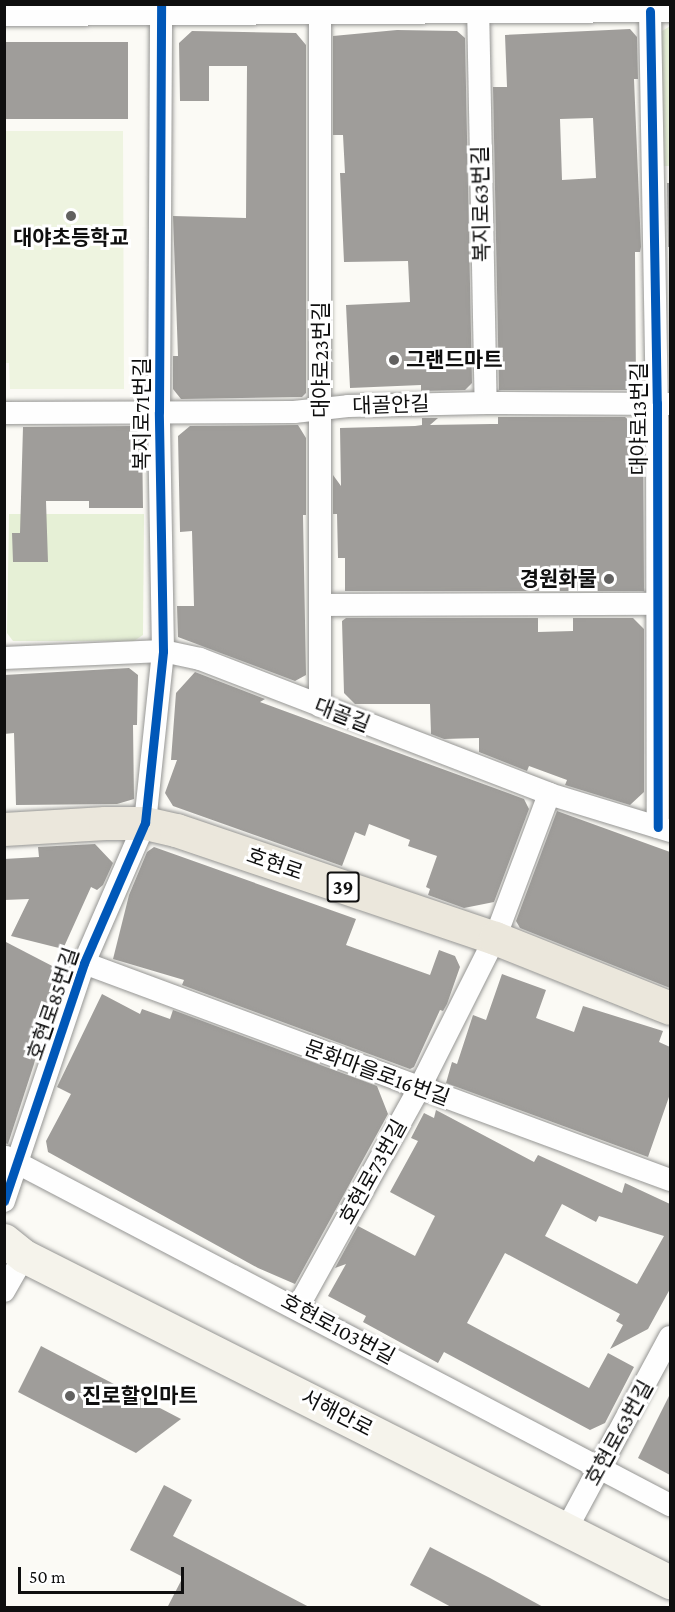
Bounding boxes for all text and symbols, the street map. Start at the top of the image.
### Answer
street label: 복지로63번길 [467,146,495,262]
marker: 대야초등학교 [64,209,78,223]
place label: 대야초등학교 [13,225,129,251]
street label: 대야로23번길 [308,302,334,418]
place label: 그랜드마트 [406,347,503,373]
marker: 그랜드마트 [387,353,401,367]
street label: 복지로71번길 [129,357,155,471]
street label: 대야로13번길 [626,362,652,476]
street label: 대골안길 [352,391,430,419]
place label: 경원화물 [520,566,597,592]
marker: 경원화물 [602,572,616,586]
street label: 대골길 [310,693,374,737]
street label: 호현로 [243,843,307,885]
road number: 39 [326,870,360,904]
street label: 호현로85번길 [22,944,84,1064]
street label: 문화마을로16번길 [301,1035,453,1111]
street label: 호현로73번길 [334,1115,412,1229]
street label: 호현로103번길 [277,1288,399,1370]
street label: 호현로63번길 [580,1376,658,1490]
place label: 진로할인마트 [82,1383,198,1409]
street label: 서해안로 [297,1384,377,1442]
marker: 진로할인마트 [63,1389,77,1403]
scale bar [21,1555,188,1593]
text: 50 m [29,1567,66,1587]

